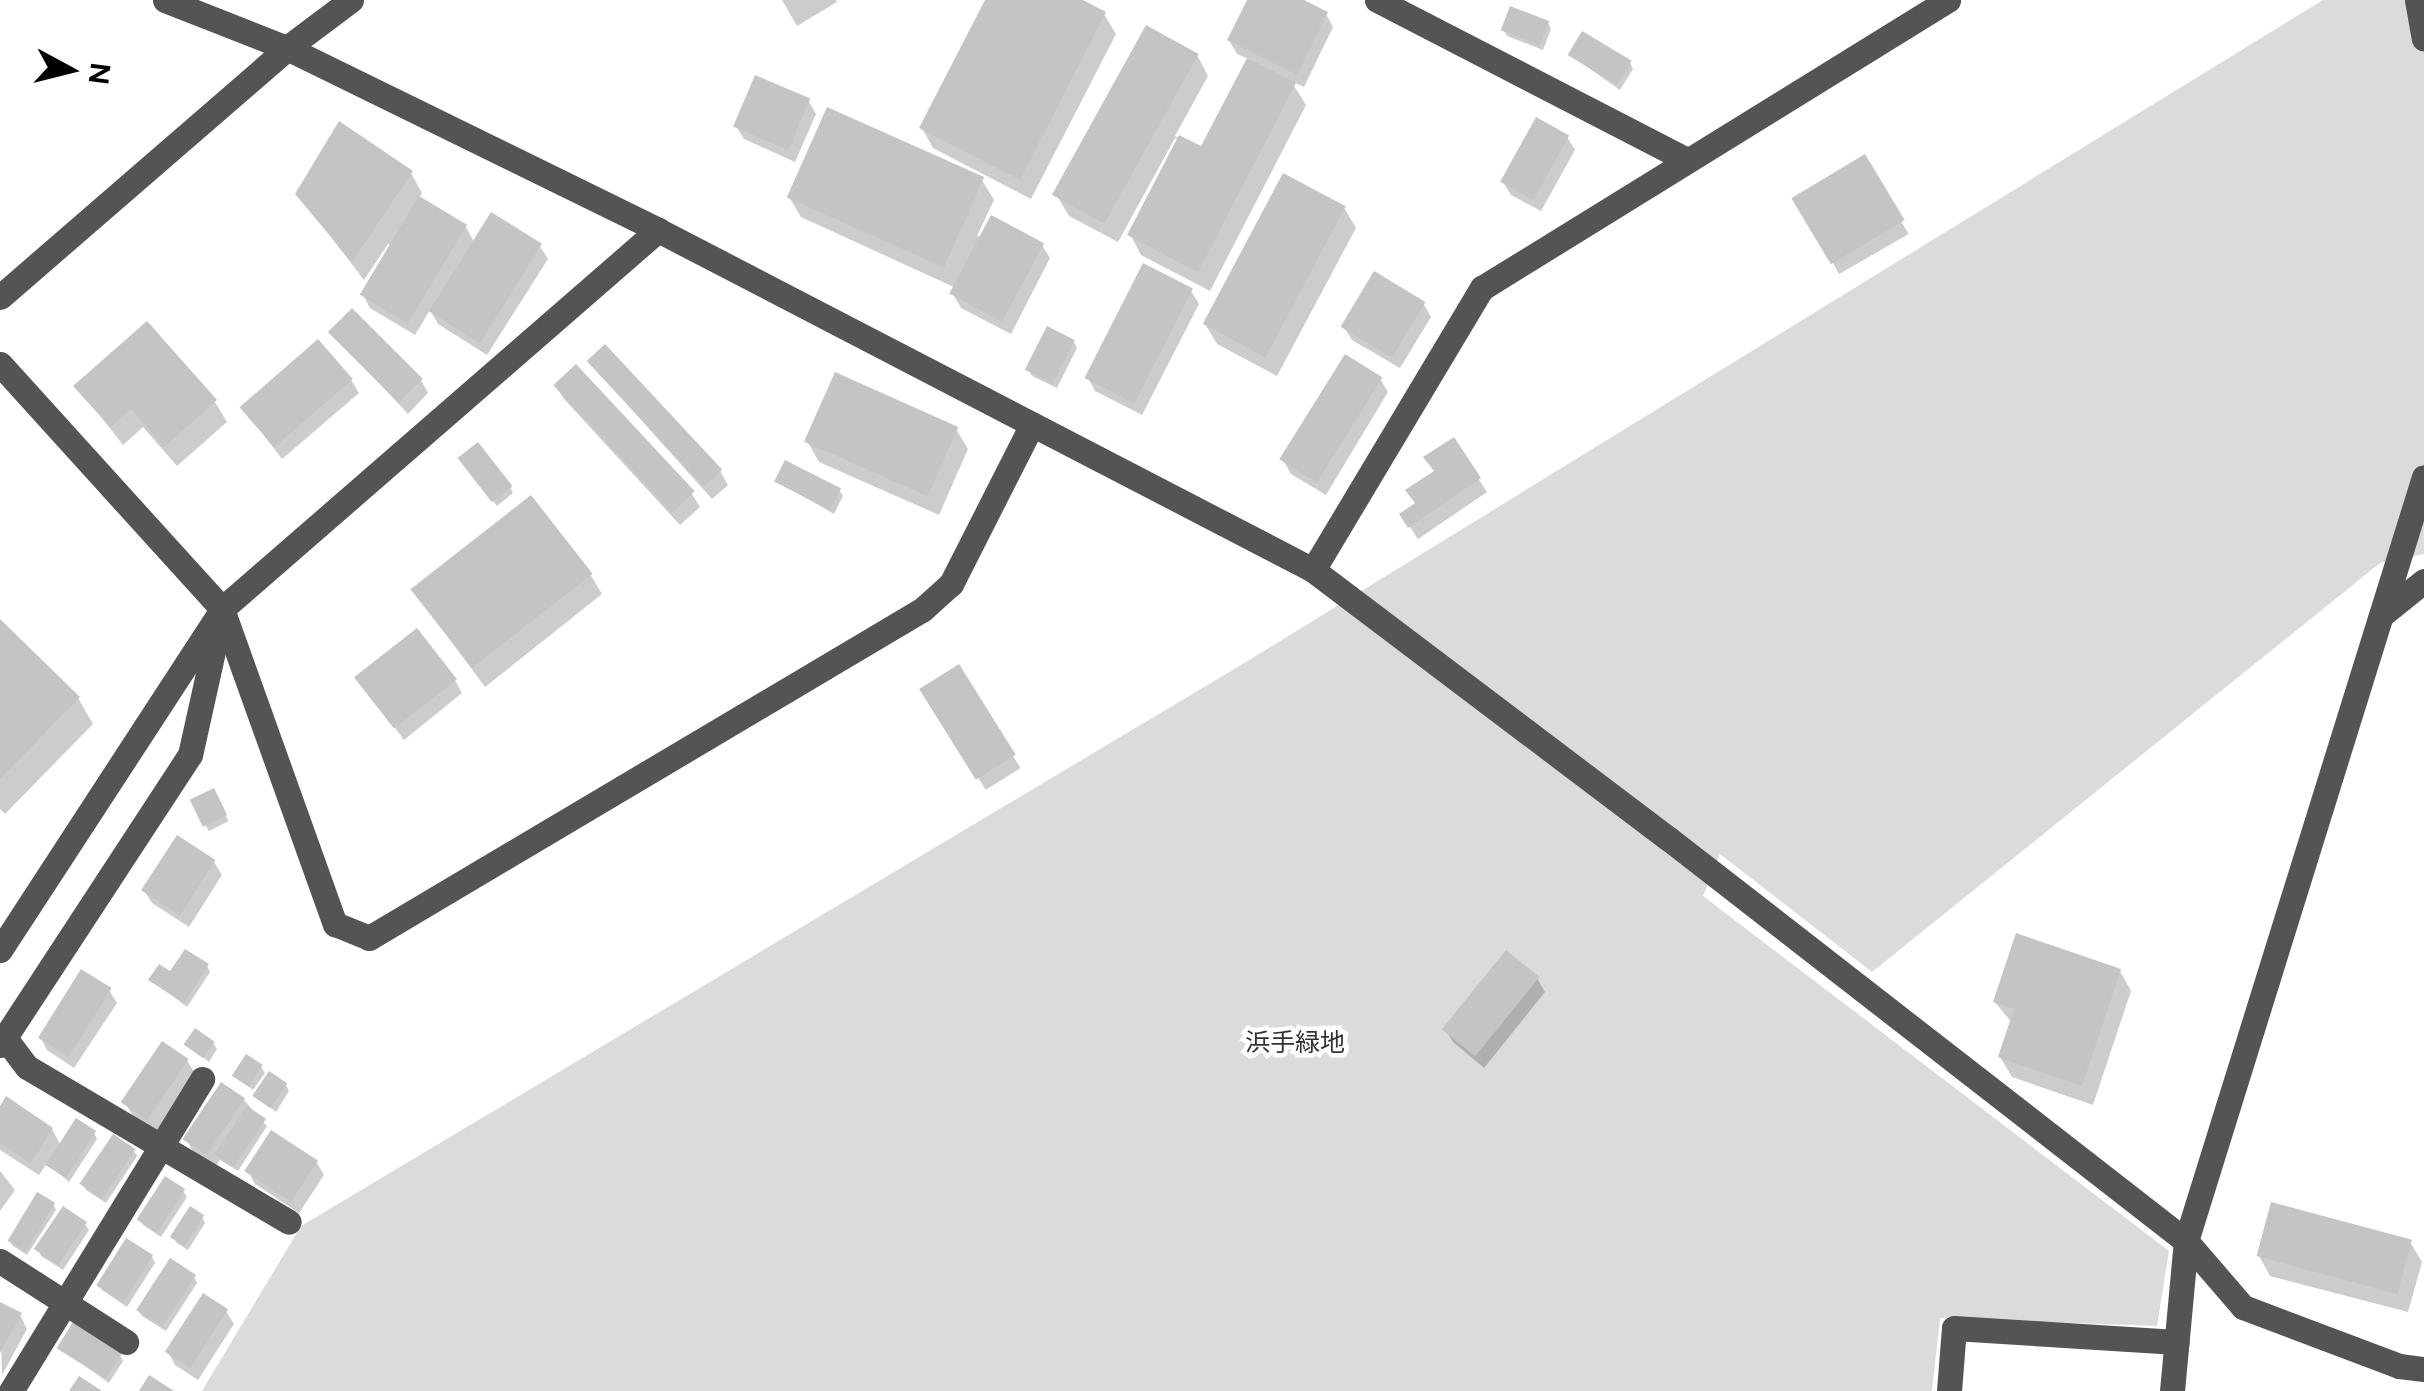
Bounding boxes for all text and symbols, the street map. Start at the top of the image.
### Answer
north arrow [20,20,120,120]
text: N [82,61,118,86]
park label: 浜手緑地 [1245,1027,1345,1057]

